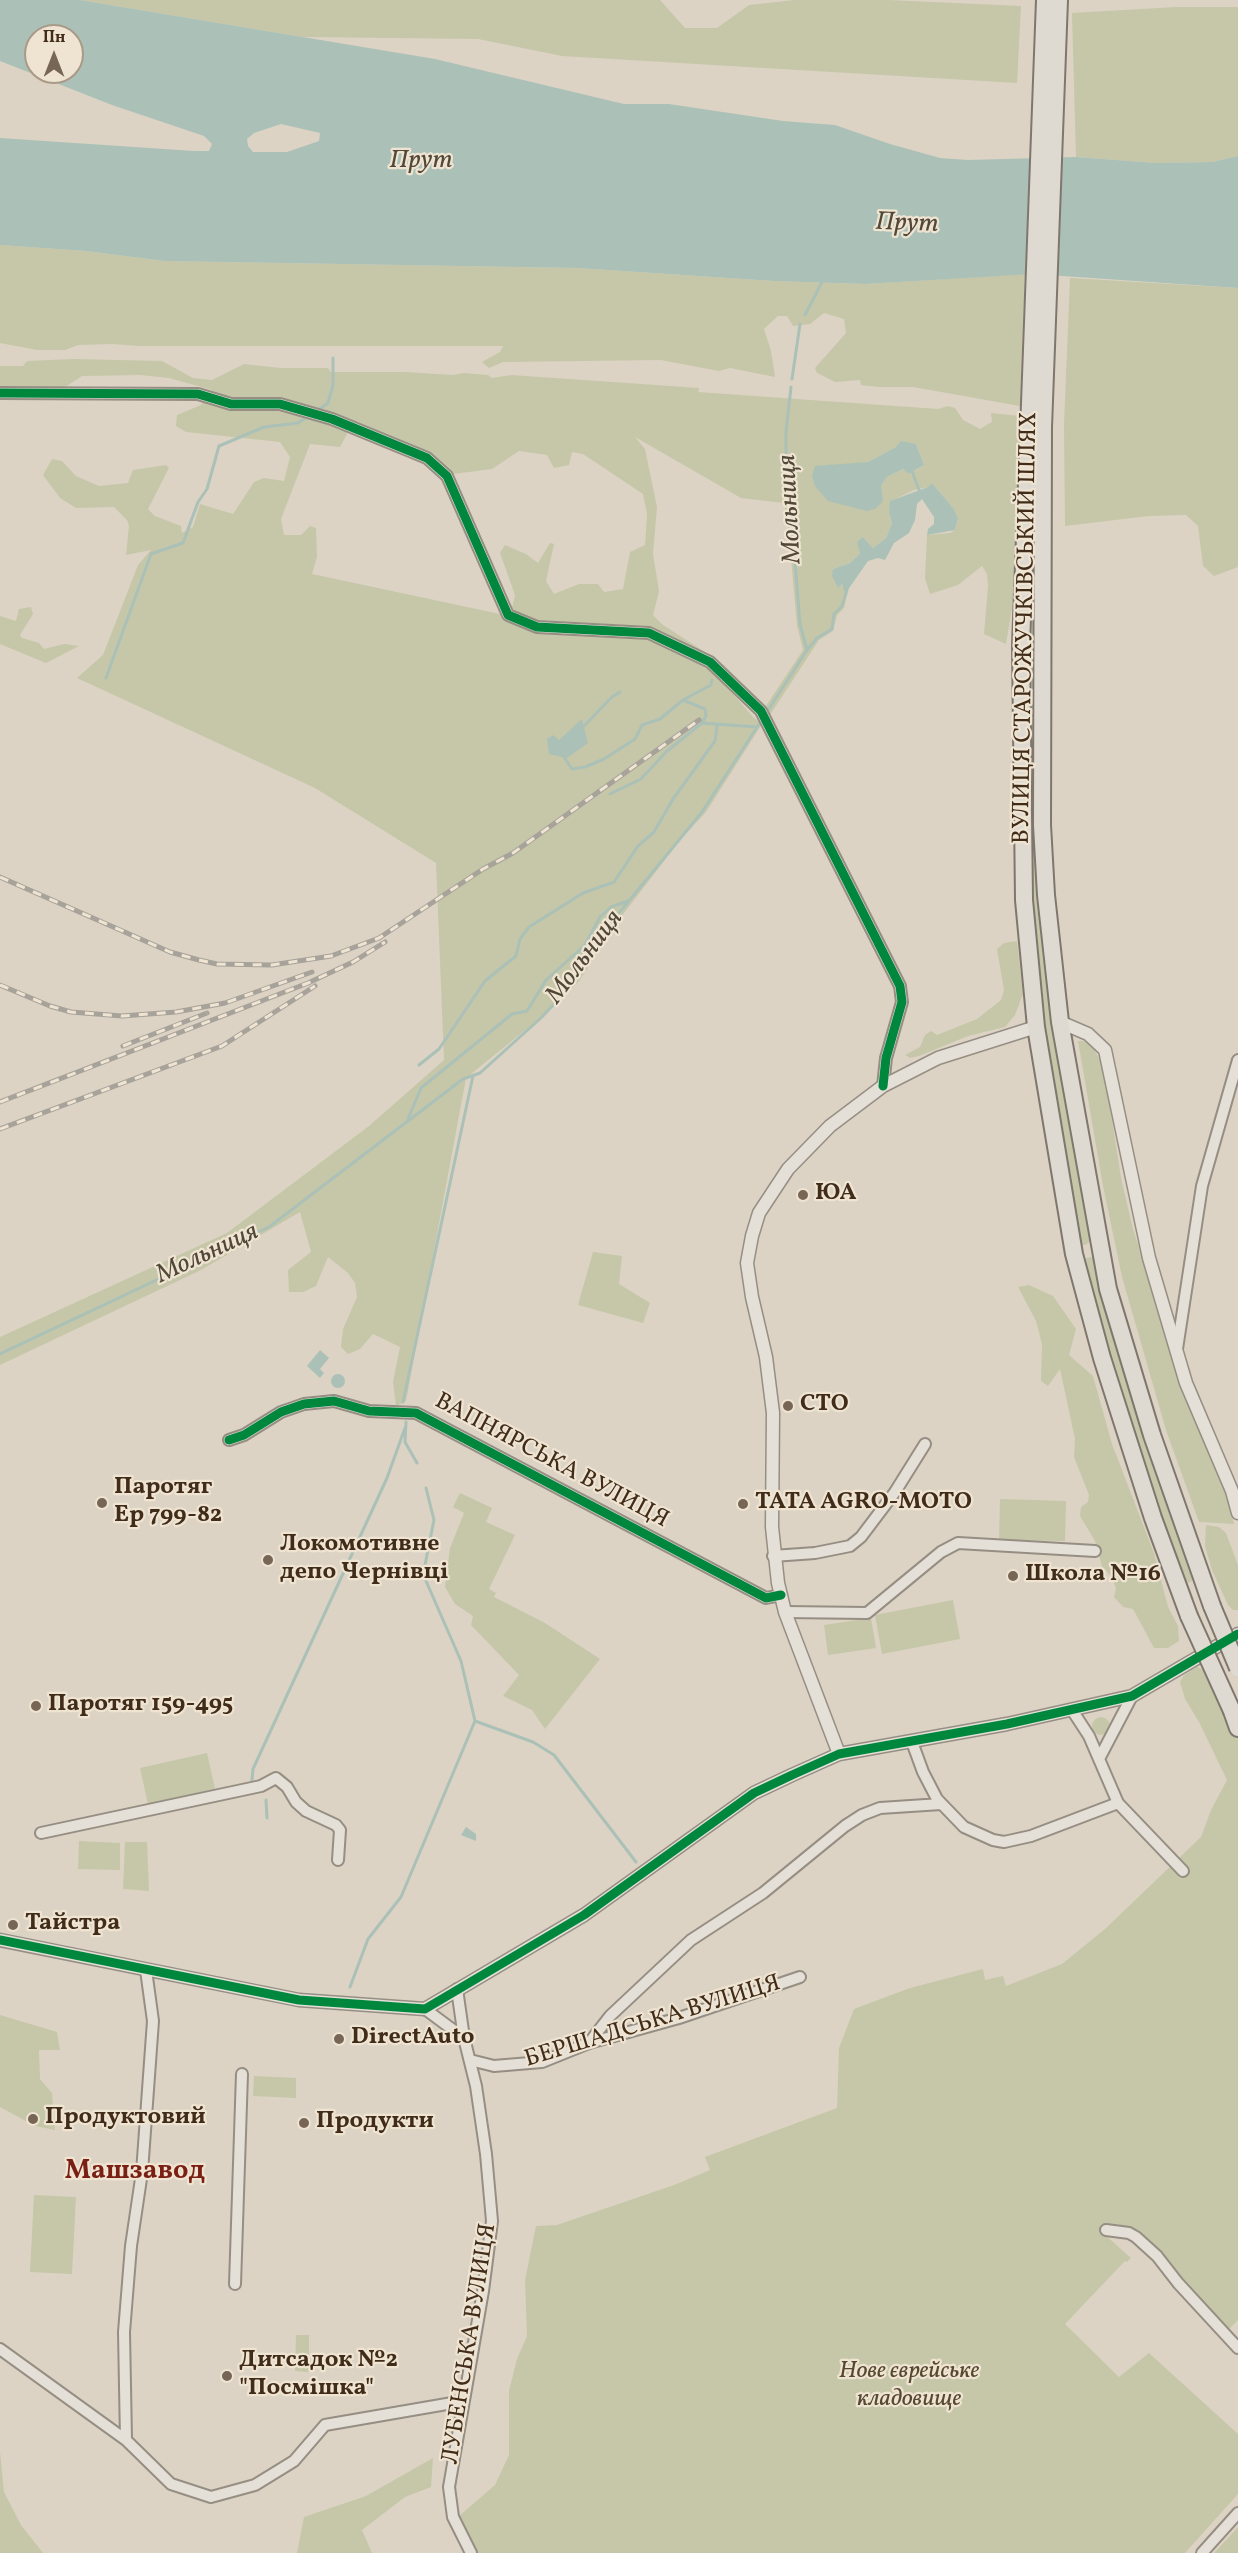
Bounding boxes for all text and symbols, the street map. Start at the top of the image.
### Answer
north arrow [24,24,84,84]
text: Пн [43,27,65,49]
water label: Прут [389,146,453,178]
water label: Прут [875,208,939,242]
street label: ВУЛИЦЯ СТАРОЖУЧКІВСЬКИЙ ШЛЯХ [1009,412,1045,844]
water label: Мольниця [774,454,810,564]
water label: Мольниця [541,905,631,1011]
place label: ЮА [815,1181,857,1209]
marker: ЮА [796,1188,810,1202]
water label: Мольниця [152,1218,264,1292]
street label: ВАПНЯРСЬКА ВУЛИЦЯ [429,1388,673,1536]
place label: СТО [800,1392,849,1420]
marker: СТО [781,1399,795,1413]
place label: Паротяг Ер 799-82 [114,1475,222,1531]
place label: TATA AGRO-MOTO [755,1490,972,1518]
marker: Паротяг Ер 799-82 [95,1496,109,1510]
marker: TATA AGRO-MOTO [736,1497,750,1511]
place label: Локомотивне депо Чернівці [280,1532,449,1588]
marker: Локомотивне депо Чернівці [261,1553,275,1567]
place label: Школа №16 [1025,1562,1161,1590]
marker: Школа №16 [1006,1569,1020,1583]
place label: Паротяг 159-495 [48,1692,233,1720]
marker: Паротяг 159-495 [29,1699,43,1713]
place label: Тайстра [25,1911,120,1939]
marker: Тайстра [6,1918,20,1932]
street label: БЕРШАДСЬКА ВУЛИЦЯ [522,1970,784,2076]
place label: DirectAuto [351,2025,475,2053]
marker: DirectAuto [332,2032,346,2046]
place label: Продуктовий [45,2105,206,2133]
place label: Продукти [316,2109,434,2137]
marker: Продуктовий [26,2112,40,2126]
marker: Продукти [297,2116,311,2130]
district label: Машзавод [65,2157,205,2189]
street label: ЛУБЕНСЬКА ВУЛИЦЯ [438,2221,504,2467]
place label: Дитсадок №2 "Посмішка" [239,2348,398,2404]
park label: Нове єврейське кладовище [839,2359,979,2415]
marker: Дитсадок №2 "Посмішка" [220,2369,234,2383]

